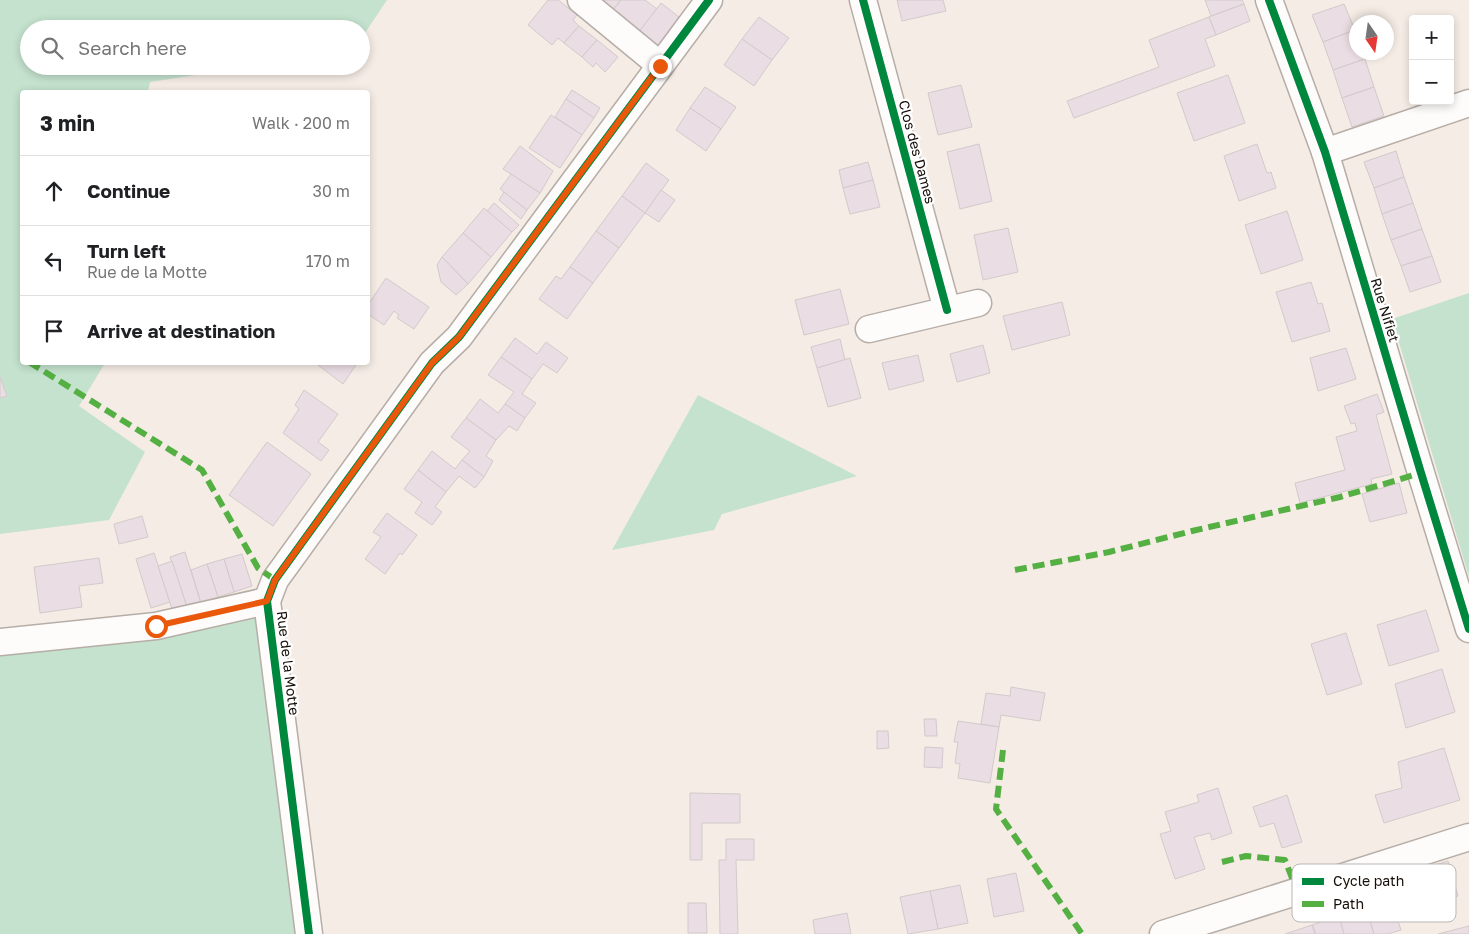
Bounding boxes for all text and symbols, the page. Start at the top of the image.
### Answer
north arrow [1349,15,1394,60]
map controls [1409,15,1454,105]
button: + [1409,15,1454,60]
search box [20,20,370,75]
icon: search [38,34,66,62]
text: Search here [78,36,187,59]
route end [649,55,672,78]
button: − [1409,60,1454,105]
street label: Clos des Dames [895,98,939,205]
text: 3 min [40,110,95,136]
text: Walk · 200 m [252,113,350,133]
icon: ahead [40,177,68,205]
text: Continue [87,179,170,202]
text: 30 m [313,181,350,201]
text: Turn left [87,239,166,262]
icon: left [40,247,68,275]
text: 170 m [306,251,350,271]
text: Rue de la Motte [87,262,207,282]
street label: Rue Nifiet [1368,276,1403,344]
icon: arrive [40,317,68,345]
text: Arrive at destination [87,319,275,342]
street label: Rue de la Motte [274,610,303,716]
route start [145,615,168,638]
legend [1292,864,1456,922]
text: Cycle path [1333,872,1404,889]
text: Path [1333,895,1364,912]

